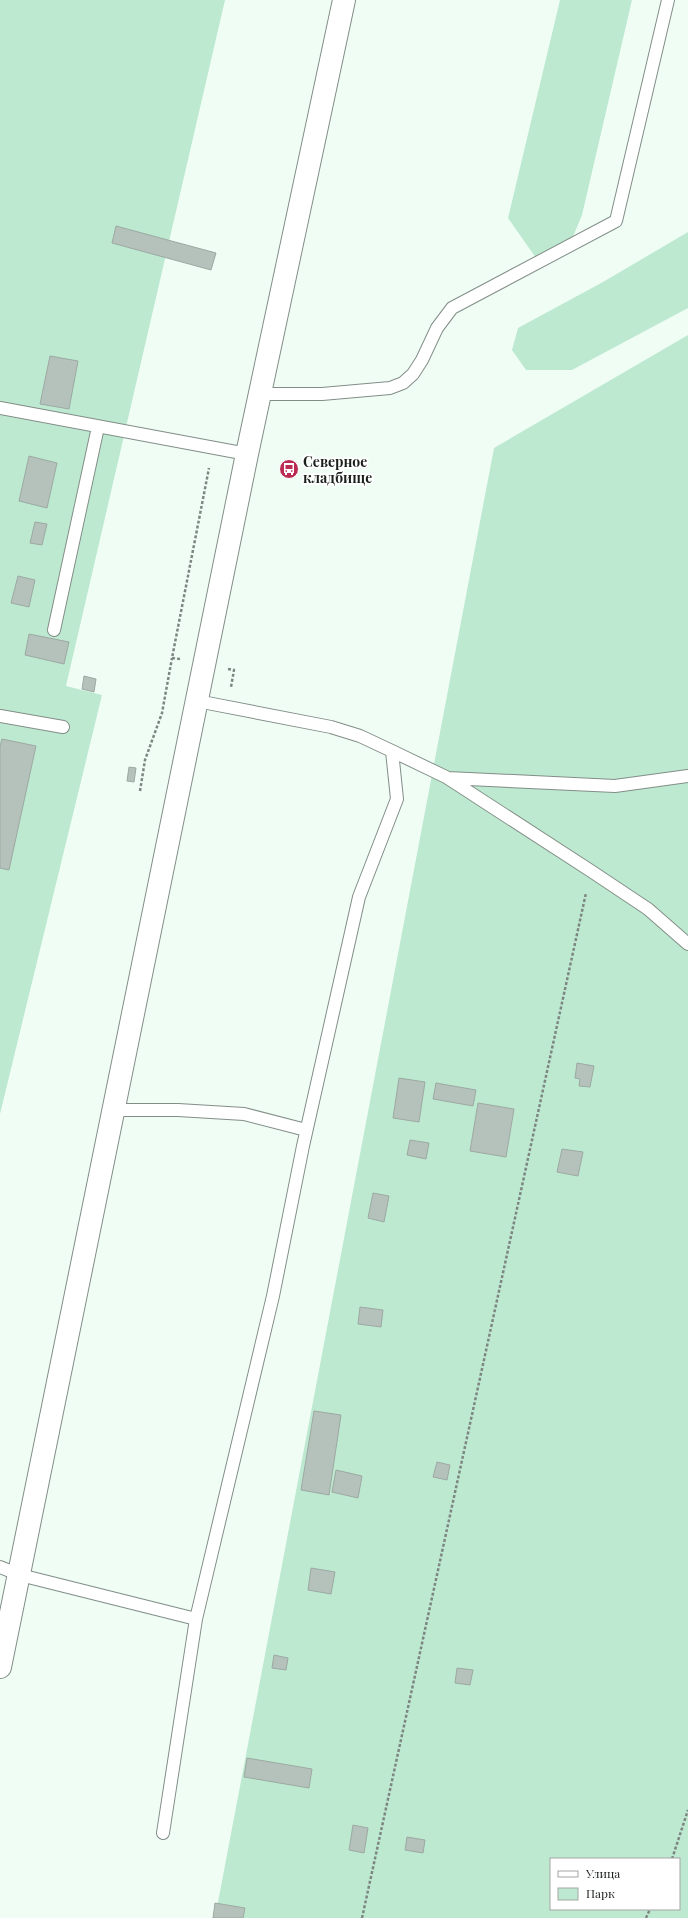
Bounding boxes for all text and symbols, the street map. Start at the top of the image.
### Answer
place label: Северное кладбище [303,452,372,487]
bus stop icon: Северное кладбище [278,458,300,480]
legend [550,1858,680,1910]
text: Улица [585,1865,620,1881]
text: Парк [586,1885,615,1901]

